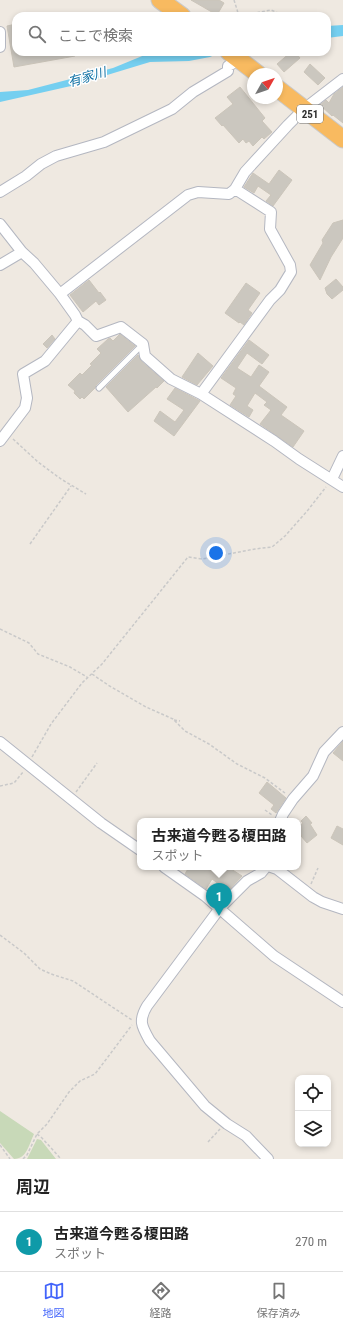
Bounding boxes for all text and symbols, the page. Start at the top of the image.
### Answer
search box [12,12,331,56]
icon: search [26,23,48,45]
text: ここで検索 [58,27,133,45]
water label: 有家川 [66,64,110,90]
north arrow [247,68,283,104]
road number: 251 [297,105,323,123]
your location [206,543,226,563]
popup [137,818,301,870]
text: 古来道今甦る榎田路 [151,827,287,845]
text: スポット [151,848,204,863]
pin: 1 [206,883,232,916]
map controls [295,1075,331,1147]
button: locate [295,1075,331,1111]
button: layers [295,1111,331,1147]
text: 周辺 [16,1177,50,1197]
text: 古来道今甦る榎田路 [54,1225,189,1243]
text: 1 [26,1234,32,1249]
text: 270 m [295,1234,327,1249]
text: スポット [54,1246,106,1261]
tab: 地図 [43,1280,65,1320]
tab: 経路 [150,1280,172,1320]
tab: 保存済み [257,1280,301,1320]

